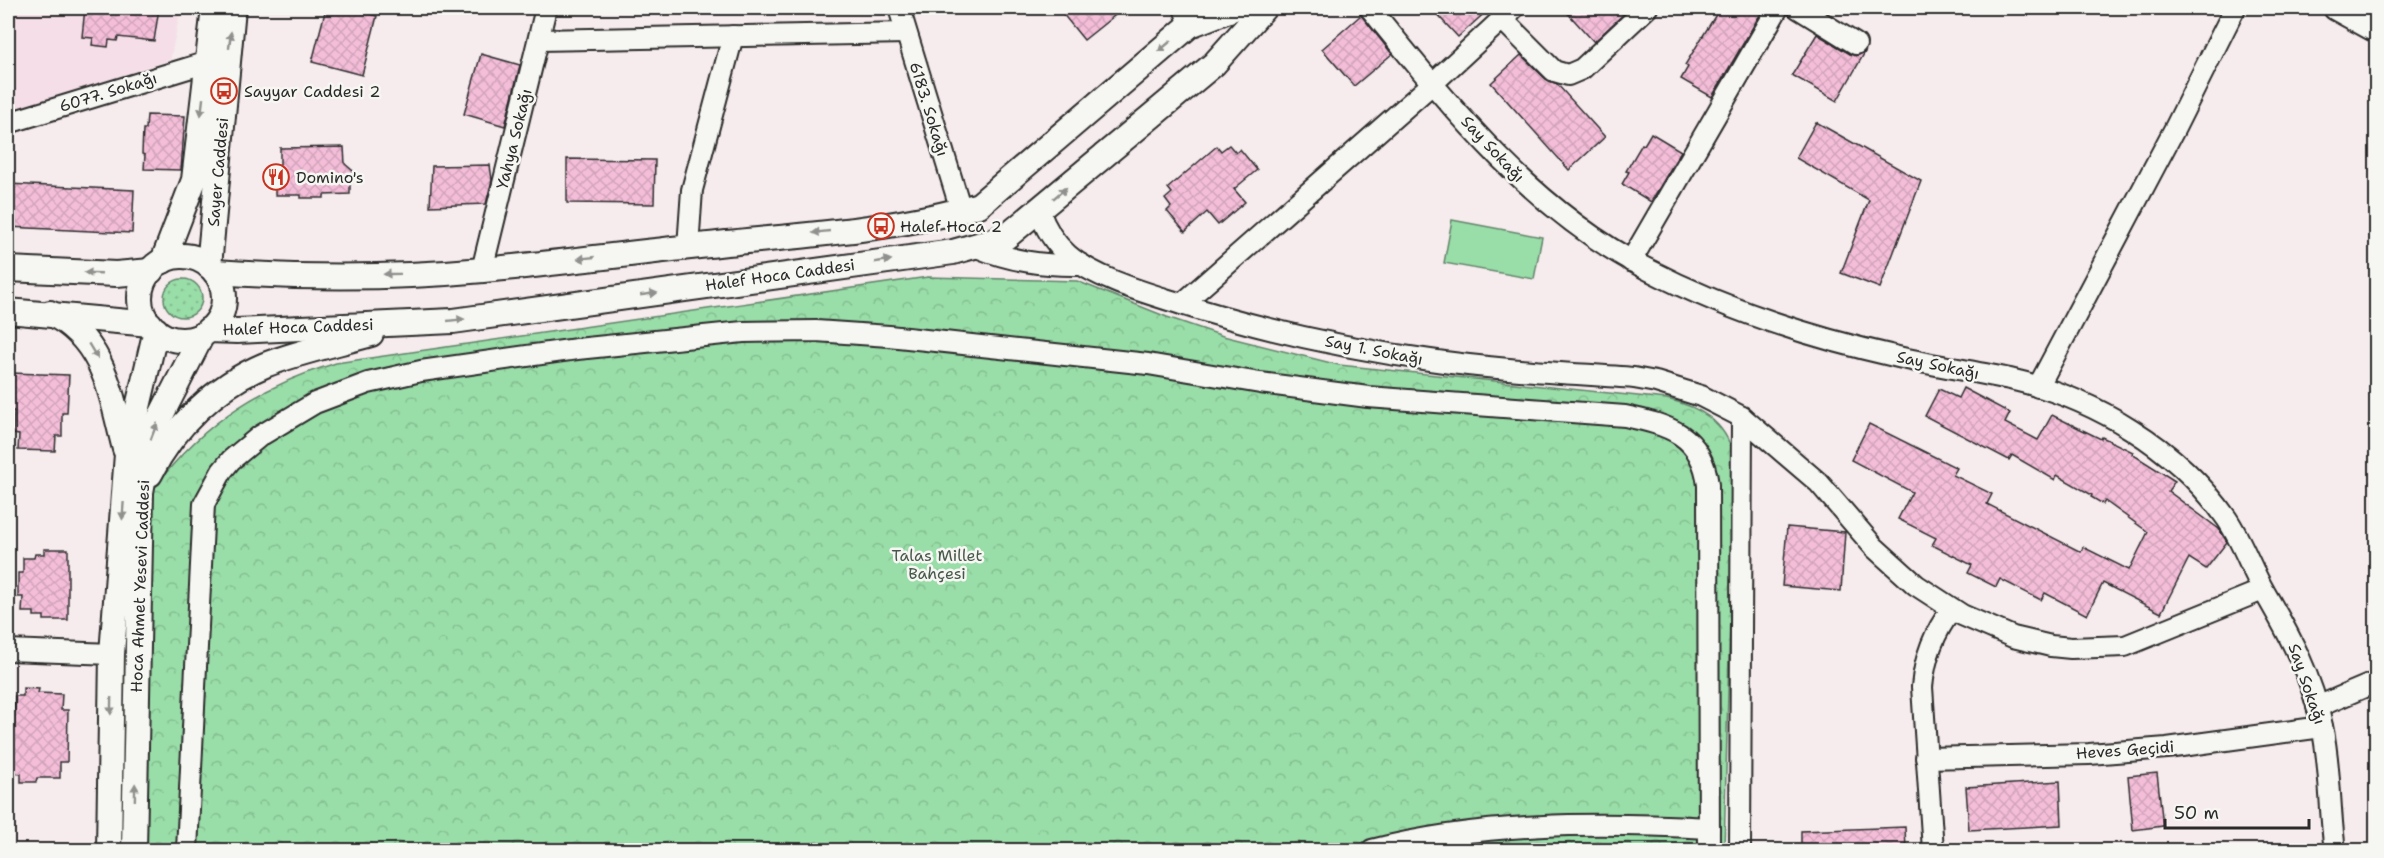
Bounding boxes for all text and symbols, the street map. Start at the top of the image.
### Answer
one-way arrow [225,31,234,50]
one-way arrow [1158,39,1173,52]
street label: 6183. Sokağı [905,59,953,159]
street label: 6077. Sokağı [57,67,159,117]
bus stop icon: Sayyar Caddesi 2 [209,76,239,106]
place label: Sayyar Caddesi 2 [244,81,380,102]
street label: Yahya Sokağı [491,87,537,191]
one-way arrow [198,98,207,117]
street label: Say Sokağı [1457,111,1529,187]
street label: Sayer Caddesi [203,116,233,228]
restaurant icon: Domino's [261,162,291,192]
place label: Domino's [296,167,364,188]
one-way arrow [1052,186,1068,199]
bus stop icon: Halef Hoca 2 [866,211,896,241]
place label: Halef Hoca 2 [900,216,1002,237]
one-way arrow [812,227,831,237]
one-way arrow [576,254,595,263]
street label: Halef Hoca Caddesi [704,254,856,296]
one-way arrow [874,256,893,266]
one-way arrow [83,268,102,277]
one-way arrow [382,269,401,279]
one-way arrow [639,289,658,298]
street label: Halef Hoca Caddesi [222,314,374,340]
one-way arrow [446,315,465,325]
street label: Say 1. Sokağı [1323,330,1425,370]
one-way arrow [88,343,98,360]
street label: Say Sokağı [1895,346,1981,384]
one-way arrow [149,421,159,439]
street label: Hoca Ahmet Yesevi Caddesi [126,479,154,693]
one-way arrow [118,502,127,521]
park label: Talas Millet Bahçesi [891,545,983,584]
street label: Say Sokağı [2283,641,2331,727]
one-way arrow [107,696,116,715]
street label: Heves Geçidi [2075,736,2175,764]
one-way arrow [130,783,140,802]
scale bar [2165,792,2309,830]
text: 50 m [2174,801,2219,825]

